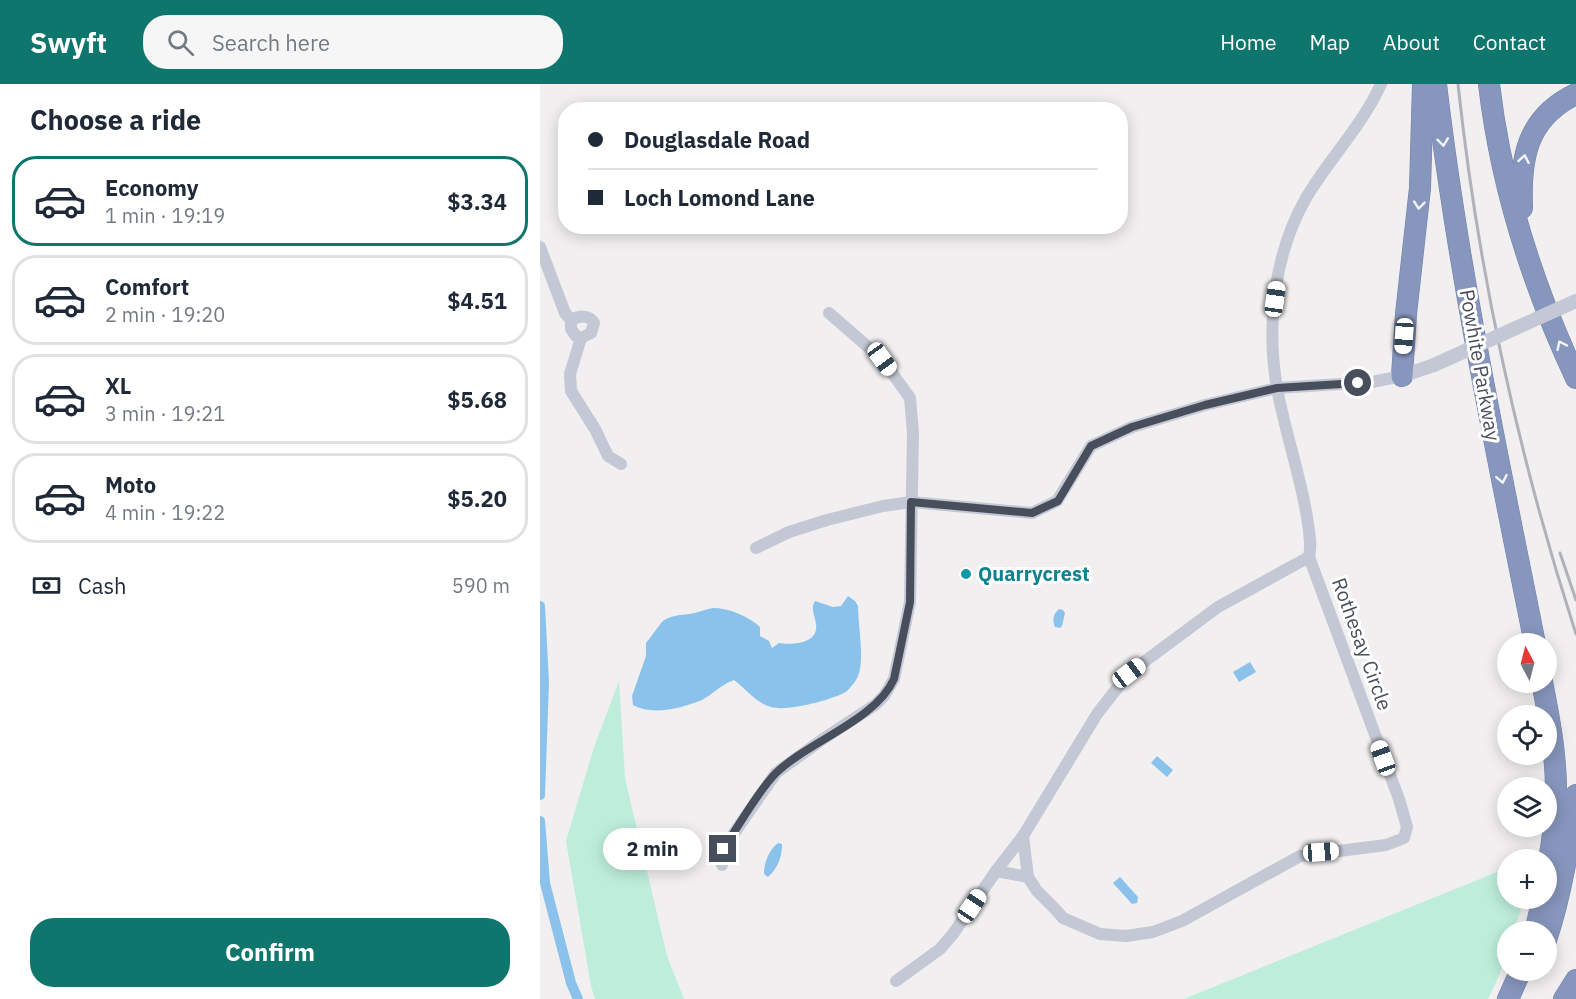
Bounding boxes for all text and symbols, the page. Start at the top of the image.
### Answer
search box [143,15,563,69]
text: Swyft [30,24,107,61]
icon: search [164,26,197,59]
text: Search here [212,28,330,57]
text: Home [1220,28,1277,56]
text: Map [1310,28,1350,56]
text: About [1383,28,1440,56]
text: Contact [1473,28,1546,56]
text: Choose a ride [30,102,201,137]
text: Douglasdale Road [624,125,810,154]
one-way arrow [1436,138,1449,147]
one-way arrow [1517,155,1530,165]
text: Economy [105,173,199,202]
icon: car [33,174,87,228]
text: Loch Lomond Lane [624,183,815,212]
text: $3.34 [447,187,507,216]
one-way arrow [1413,201,1426,210]
text: 1 min · 19:19 [105,202,225,229]
text: Comfort [105,272,189,301]
icon: car [33,273,87,327]
car [1264,280,1286,318]
text: $4.51 [447,286,507,315]
street label: Powhite Parkway [1454,287,1507,443]
text: 2 min · 19:20 [105,301,225,328]
car [1394,317,1414,355]
car [864,339,900,379]
one-way arrow [1556,340,1568,351]
route start [1344,369,1371,396]
text: XL [105,371,131,400]
icon: car [33,372,87,426]
text: $5.68 [447,385,507,414]
text: 3 min · 19:21 [105,400,225,427]
text: Moto [105,470,156,499]
icon: car [33,471,87,525]
one-way arrow [1495,474,1508,484]
text: $5.20 [447,484,507,513]
text: 4 min · 19:22 [105,499,225,526]
place label: Quarrycrest [978,560,1090,587]
marker: Quarrycrest [959,567,973,581]
icon: cash [30,569,63,602]
text: Cash [78,571,127,600]
text: 590 m [452,572,510,599]
street label: Rothesay Circle [1326,574,1399,714]
north arrow [1497,633,1557,693]
map controls [1497,633,1557,981]
car [1109,655,1149,691]
button: locate [1497,705,1557,765]
car [1368,738,1398,778]
button: layers [1497,777,1557,837]
callout: 2 min [603,828,702,870]
text: 2 min [626,835,679,862]
route end [709,835,736,862]
car [1302,842,1340,862]
button: + [1497,849,1557,909]
car [954,886,990,926]
button: Confirm [30,918,510,987]
button: − [1497,921,1557,981]

